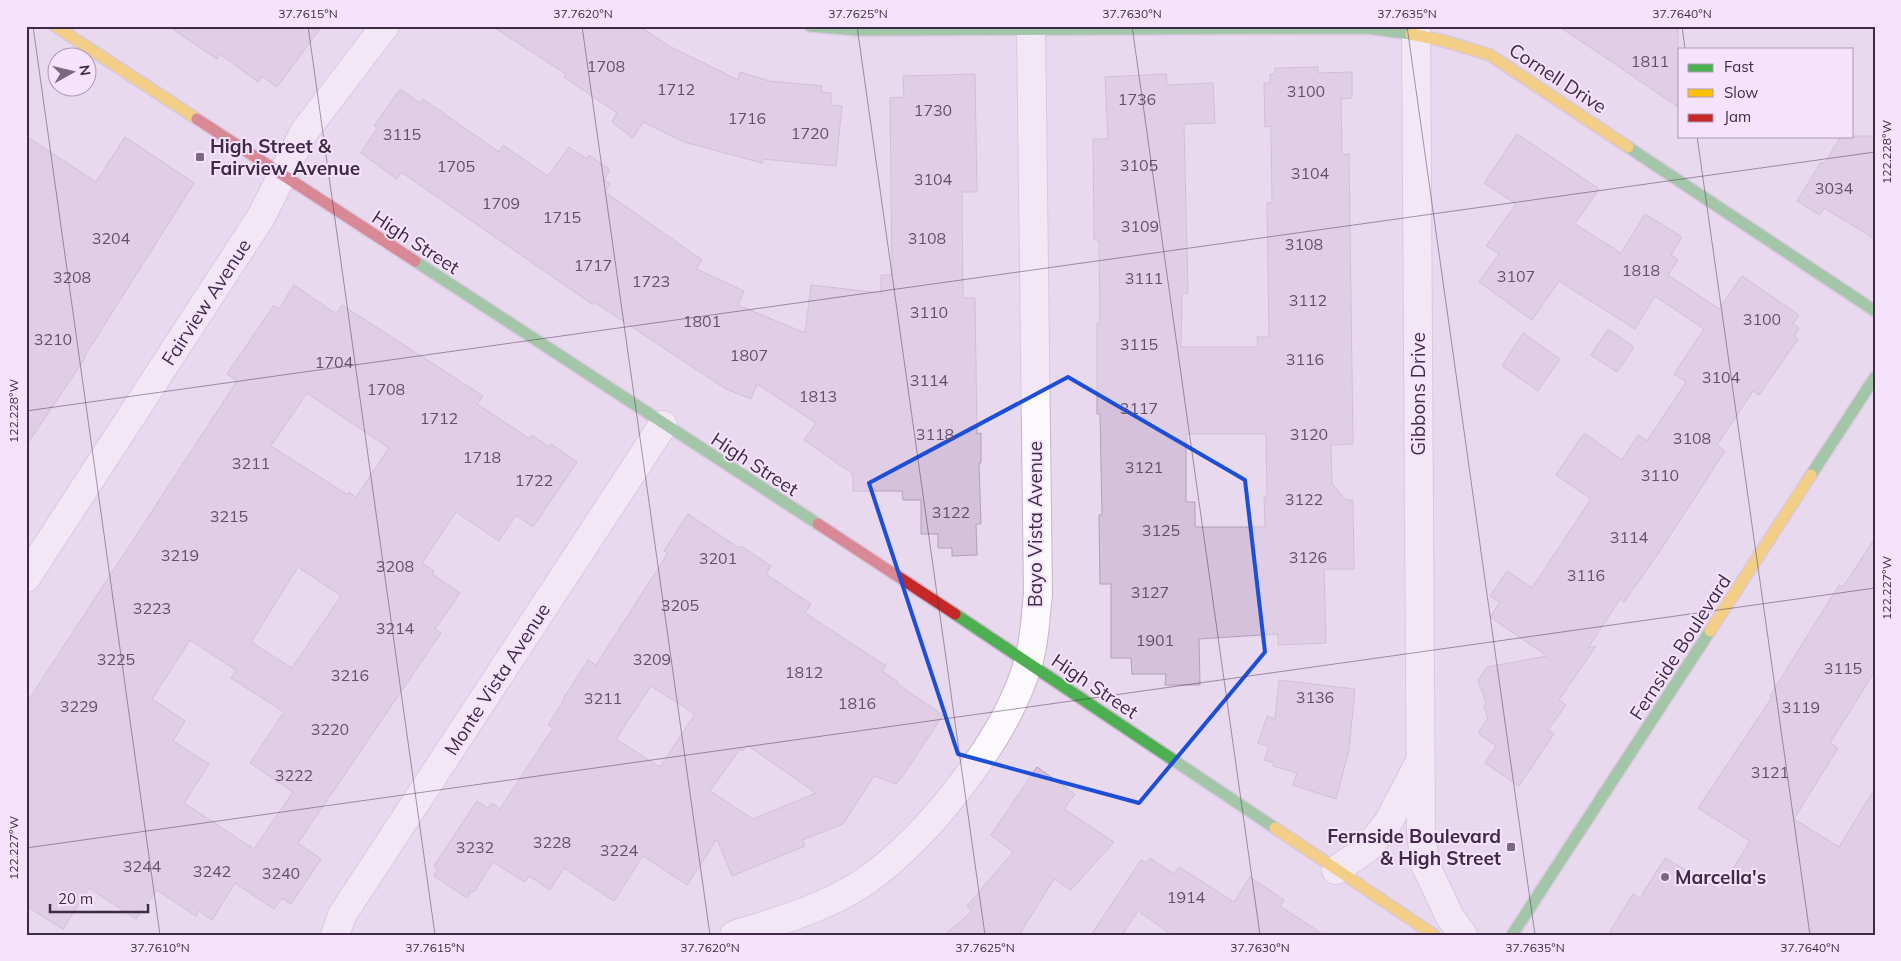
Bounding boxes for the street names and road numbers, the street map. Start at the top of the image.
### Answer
street label: Cornell Drive [1505,38,1611,118]
street label: High Street [368,205,464,279]
street label: Fairview Avenue [156,234,256,370]
street label: Gibbons Drive [1406,332,1430,456]
street label: High Street [707,427,803,501]
street label: Bayo Vista Avenue [1023,441,1047,607]
street label: Fernside Boulevard [1624,570,1736,724]
street label: Monte Vista Avenue [439,598,555,760]
street label: High Street [1047,648,1143,724]

